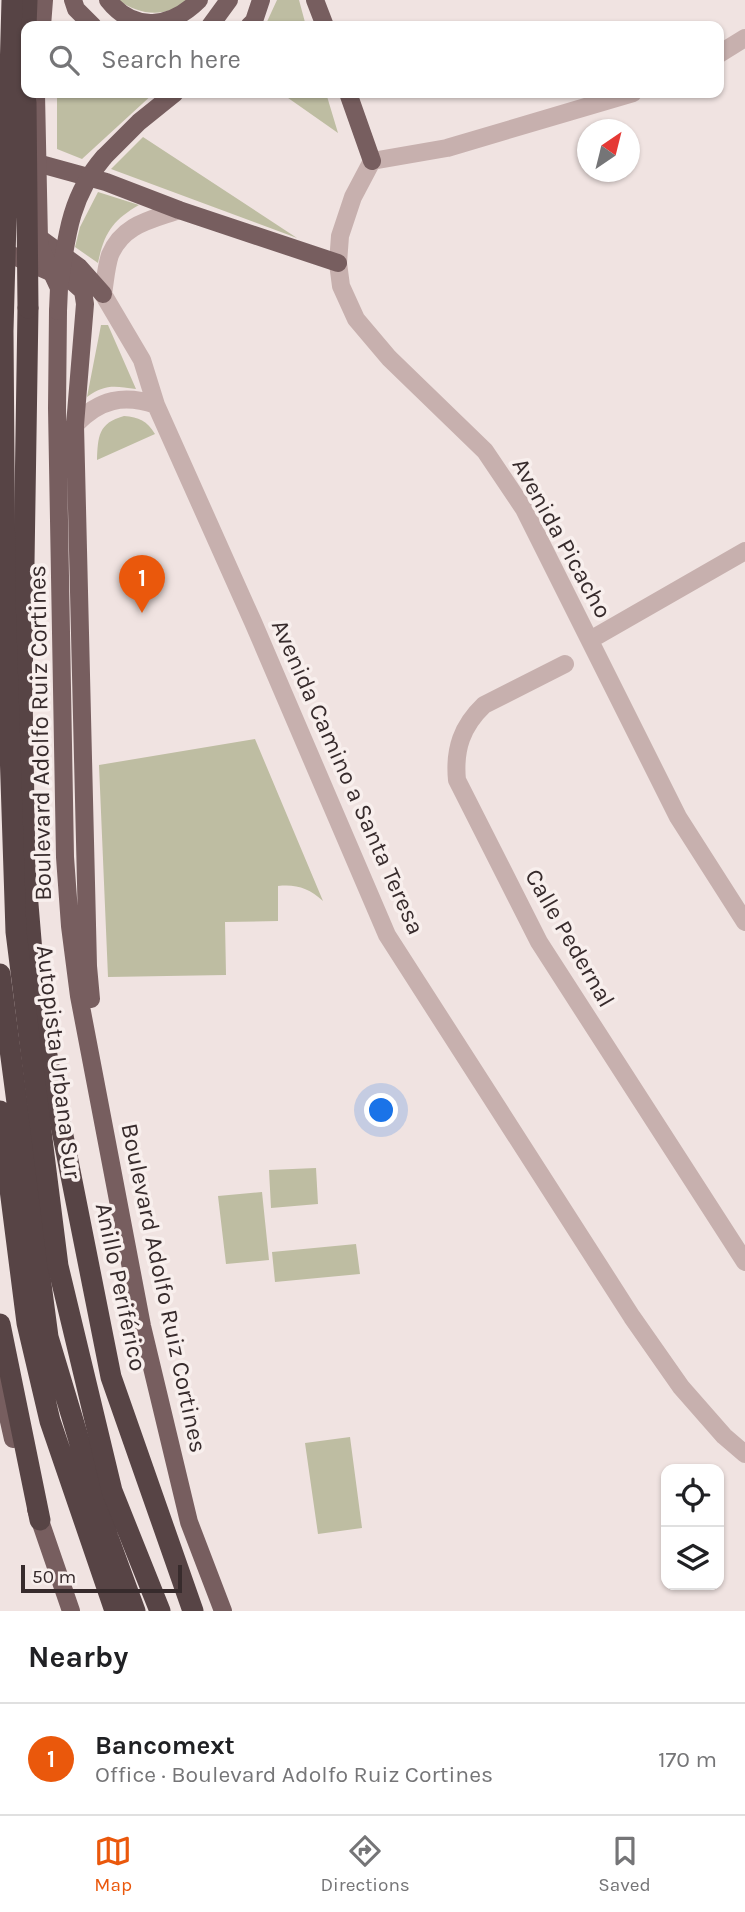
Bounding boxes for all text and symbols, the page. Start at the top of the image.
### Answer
search box [21,21,724,98]
icon: search [45,41,83,79]
text: Search here [101,44,241,75]
north arrow [577,119,640,182]
street label: Avenida Picacho [507,453,617,623]
pin: 1 [119,555,165,613]
street label: Boulevard Adolfo Ruiz Cortines [23,565,57,901]
street label: Avenida Camino a Santa Teresa [266,615,430,939]
street label: Calle Pedernal [519,864,621,1012]
street label: Autopista Urbana Sur [31,944,87,1181]
your location [364,1093,398,1127]
street label: Boulevard Adolfo Ruiz Cortines [115,1121,213,1455]
street label: Anillo Periférico [90,1200,152,1374]
map controls [661,1464,724,1590]
button: locate [661,1464,724,1527]
button: layers [661,1527,724,1590]
scale bar [21,1562,182,1594]
text: 50 m [32,1566,76,1588]
text: Nearby [28,1639,128,1675]
text: Bancomext [95,1730,235,1761]
text: 1 [47,1746,55,1773]
text: 170 m [658,1746,717,1773]
text: Office · Boulevard Adolfo Ruiz Cortines [95,1761,493,1788]
tab: Map [94,1832,132,1896]
tab: Directions [321,1832,410,1896]
tab: Saved [598,1832,651,1896]

